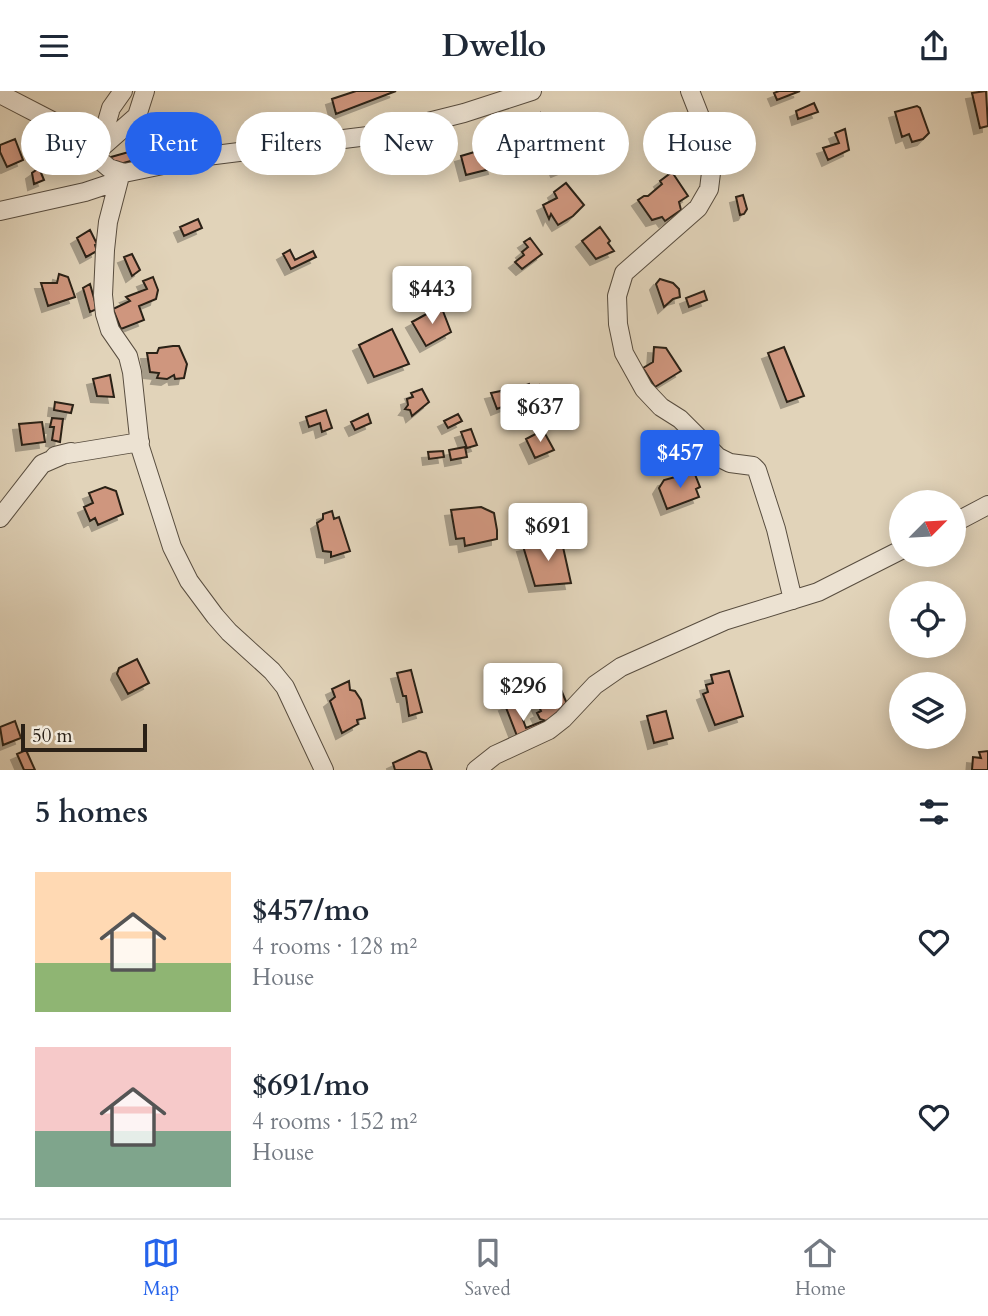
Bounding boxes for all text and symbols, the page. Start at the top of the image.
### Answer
text: Dwello [442,24,546,68]
icon: menu [35,27,73,65]
icon: share [915,27,953,65]
chip: Buy [21,112,111,175]
chip: Rent [125,112,222,175]
chip: Filters [236,112,346,175]
chip: New [360,112,458,175]
chip: Apartment [472,112,629,175]
chip: House [643,112,756,175]
pin: $443 [391,267,473,326]
text: $443 [408,273,456,304]
pin: $637 [499,385,581,444]
text: $637 [516,391,564,422]
pin: $457 [639,431,721,490]
text: $457 [656,437,704,468]
north arrow [889,490,966,567]
map controls [889,490,966,749]
pin: $691 [507,503,589,563]
text: $691 [524,510,572,541]
button: locate [889,581,966,658]
pin: $296 [482,663,564,723]
text: $296 [499,670,547,701]
button: layers [889,672,966,749]
scale bar [21,721,147,753]
text: 50 m [32,723,73,749]
text: 5 homes [35,792,148,833]
icon: filters [915,793,953,831]
text: $457/mo [252,890,369,931]
icon: home [91,900,175,984]
icon: heart [915,923,953,961]
text: 4 rooms · 128 m² [252,931,417,962]
text: House [252,962,314,993]
text: $691/mo [252,1065,369,1106]
icon: home [91,1075,175,1159]
icon: heart [915,1098,953,1136]
text: 4 rooms · 152 m² [252,1106,417,1137]
text: House [252,1137,314,1168]
tab: Map [142,1234,180,1302]
tab: Saved [465,1234,511,1302]
tab: Home [795,1234,846,1302]

